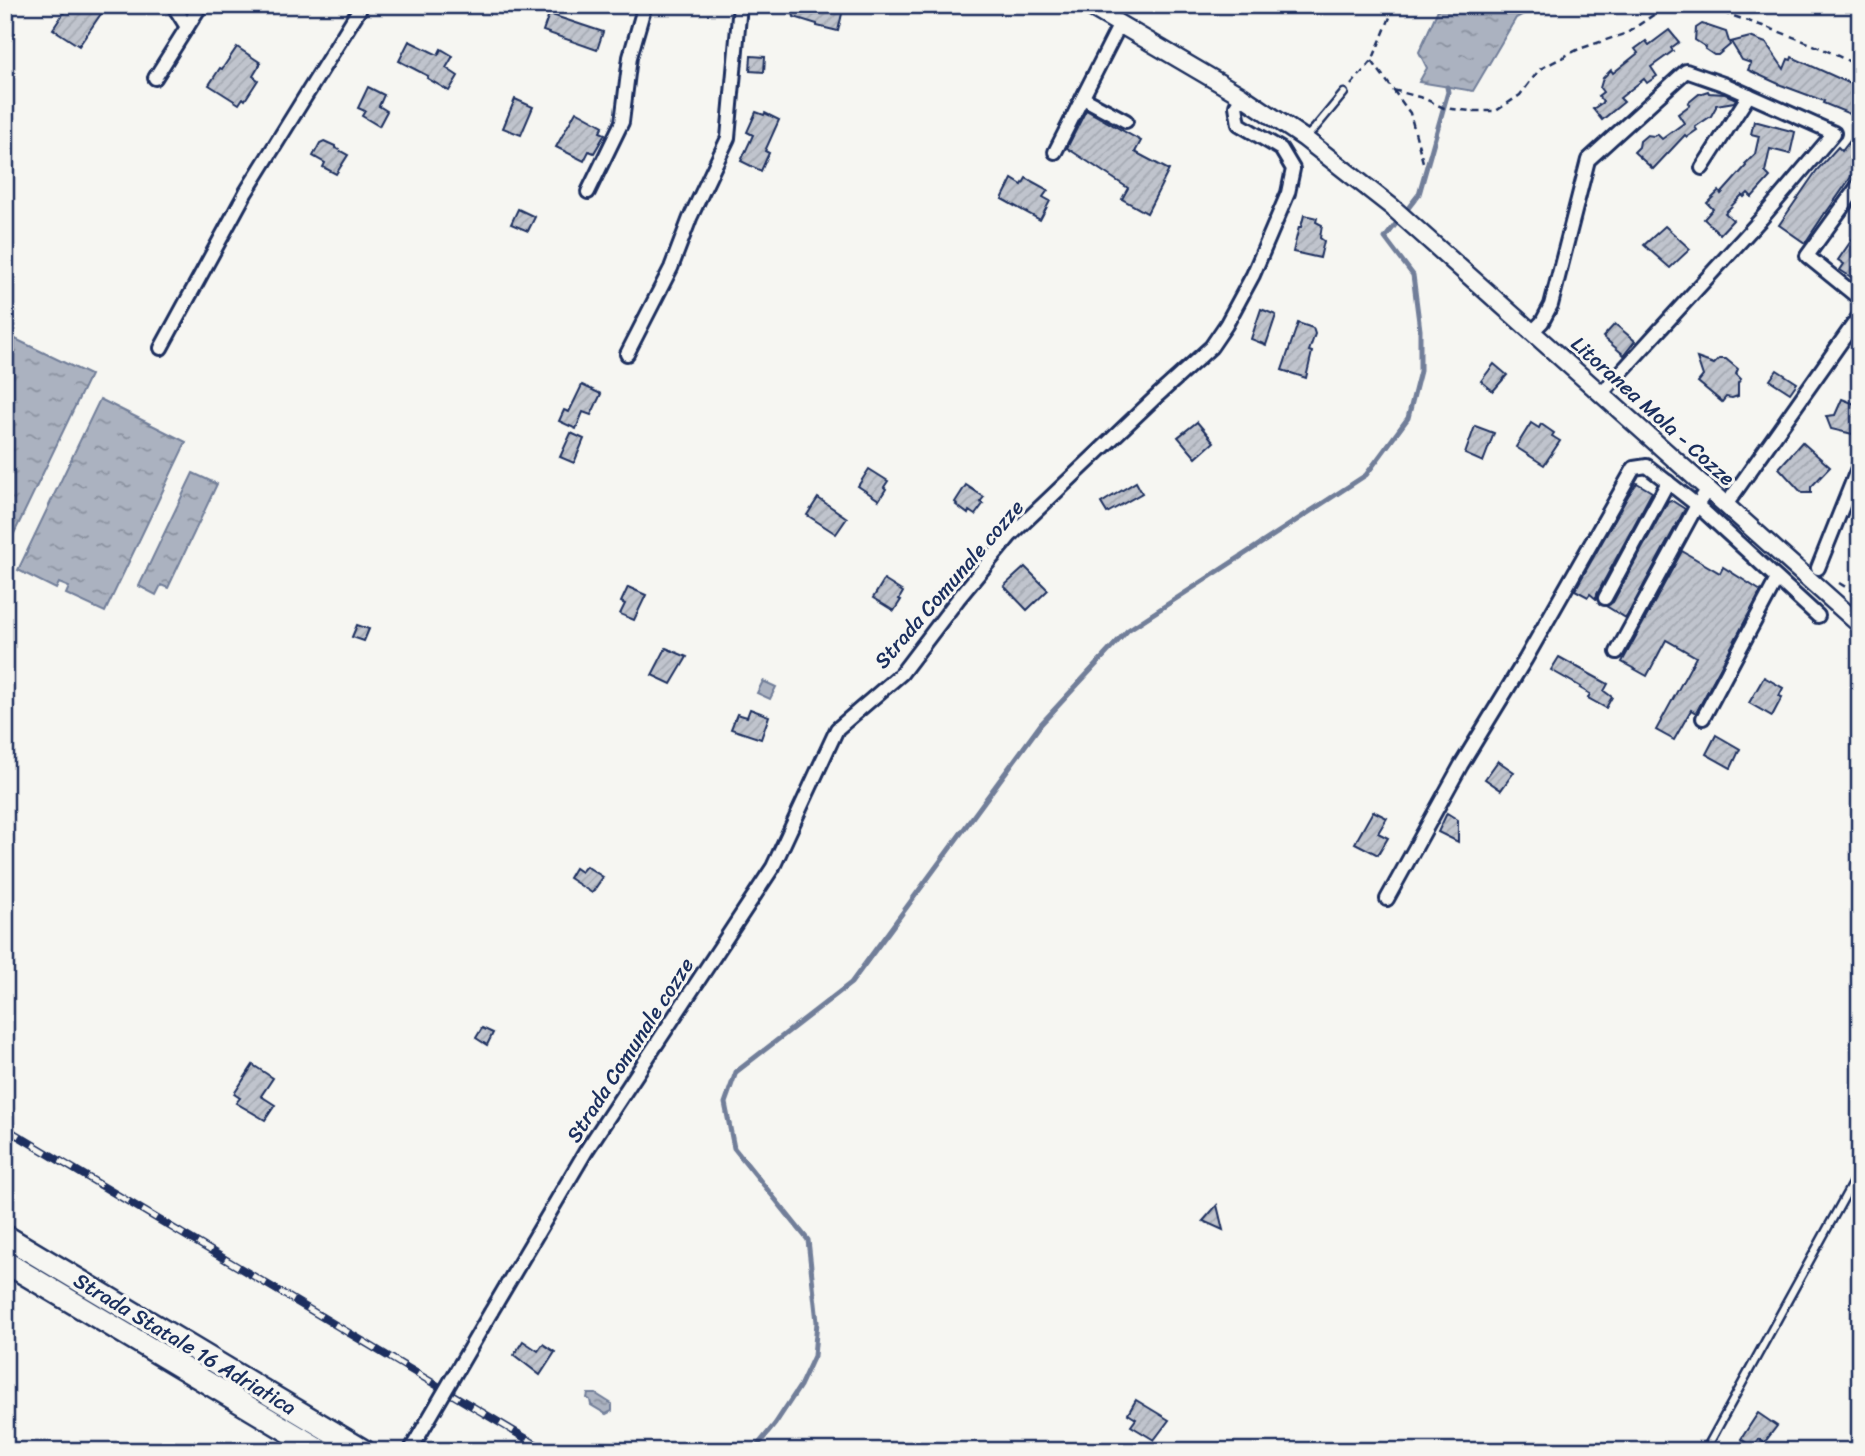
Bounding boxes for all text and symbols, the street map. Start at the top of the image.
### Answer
street label: Litoranea Mola - Cozze [1562,326,1744,496]
street label: Strada Comunale cozze [864,490,1034,678]
street label: Strada Comunale cozze [556,949,705,1150]
street label: Strada Statale 16 Adriatica [66,1262,304,1426]

